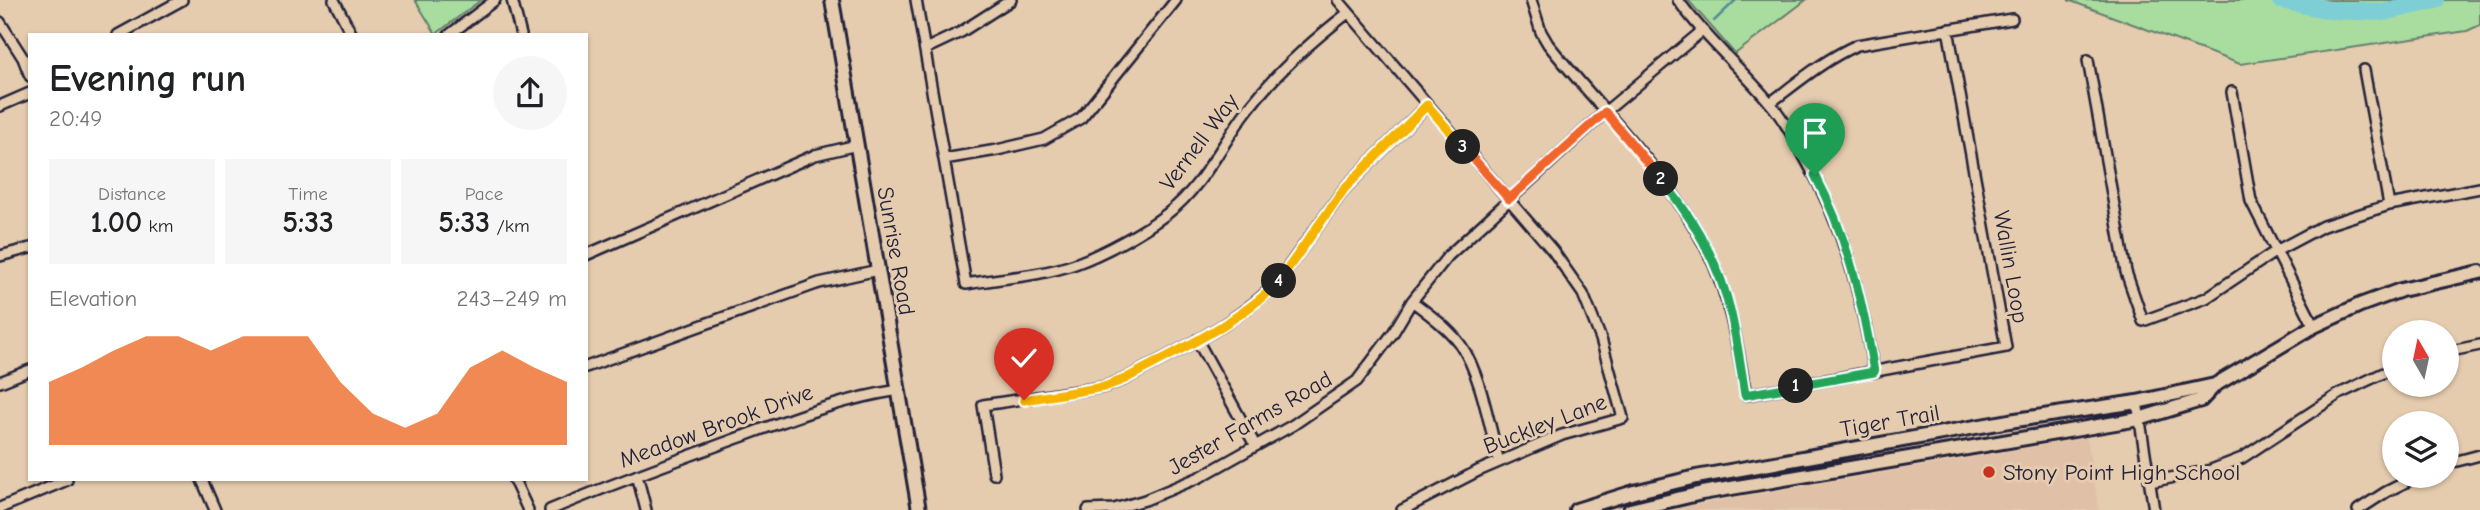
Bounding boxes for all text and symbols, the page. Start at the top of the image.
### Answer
button: share [493,56,567,130]
text: Evening run [49,57,246,101]
street label: Vernell Way [1154,88,1245,196]
pin [1785,103,1845,175]
text: 20:49 [49,105,103,132]
icon: arrive [1796,114,1834,152]
pin: 3 [1446,130,1480,164]
text: 3 [1458,135,1467,157]
pin: 2 [1644,162,1678,196]
text: 2 [1656,167,1665,189]
text: Distance [98,183,166,205]
text: Time [288,183,328,205]
text: Pace [465,183,503,205]
street label: Sunrise Road [871,185,921,317]
text: 1.00 [91,205,142,240]
text: 5:33 [282,205,334,240]
text: 5:33 [438,205,490,240]
street label: Wallin Loop [1988,209,2034,325]
text: km [142,215,173,237]
text: /km [490,215,530,237]
pin: 4 [1262,264,1296,298]
text: 4 [1274,269,1283,291]
text: Elevation [49,285,137,312]
text: 243–249 m [457,285,567,312]
north arrow [2382,320,2459,397]
map controls [2382,320,2459,488]
pin [994,328,1054,400]
icon: check [1005,339,1043,377]
street label: Jester Farms Road [1163,365,1337,481]
pin: 1 [1778,368,1814,404]
text: 1 [1792,374,1799,396]
street label: Meadow Brook Drive [616,378,816,474]
street label: Buckley Lane [1479,388,1611,460]
street label: Tiger Trail [1838,399,1942,443]
button: layers [2382,411,2459,488]
place label: Stony Point High School [2003,459,2240,486]
marker: Stony Point High School [1981,464,1997,480]

